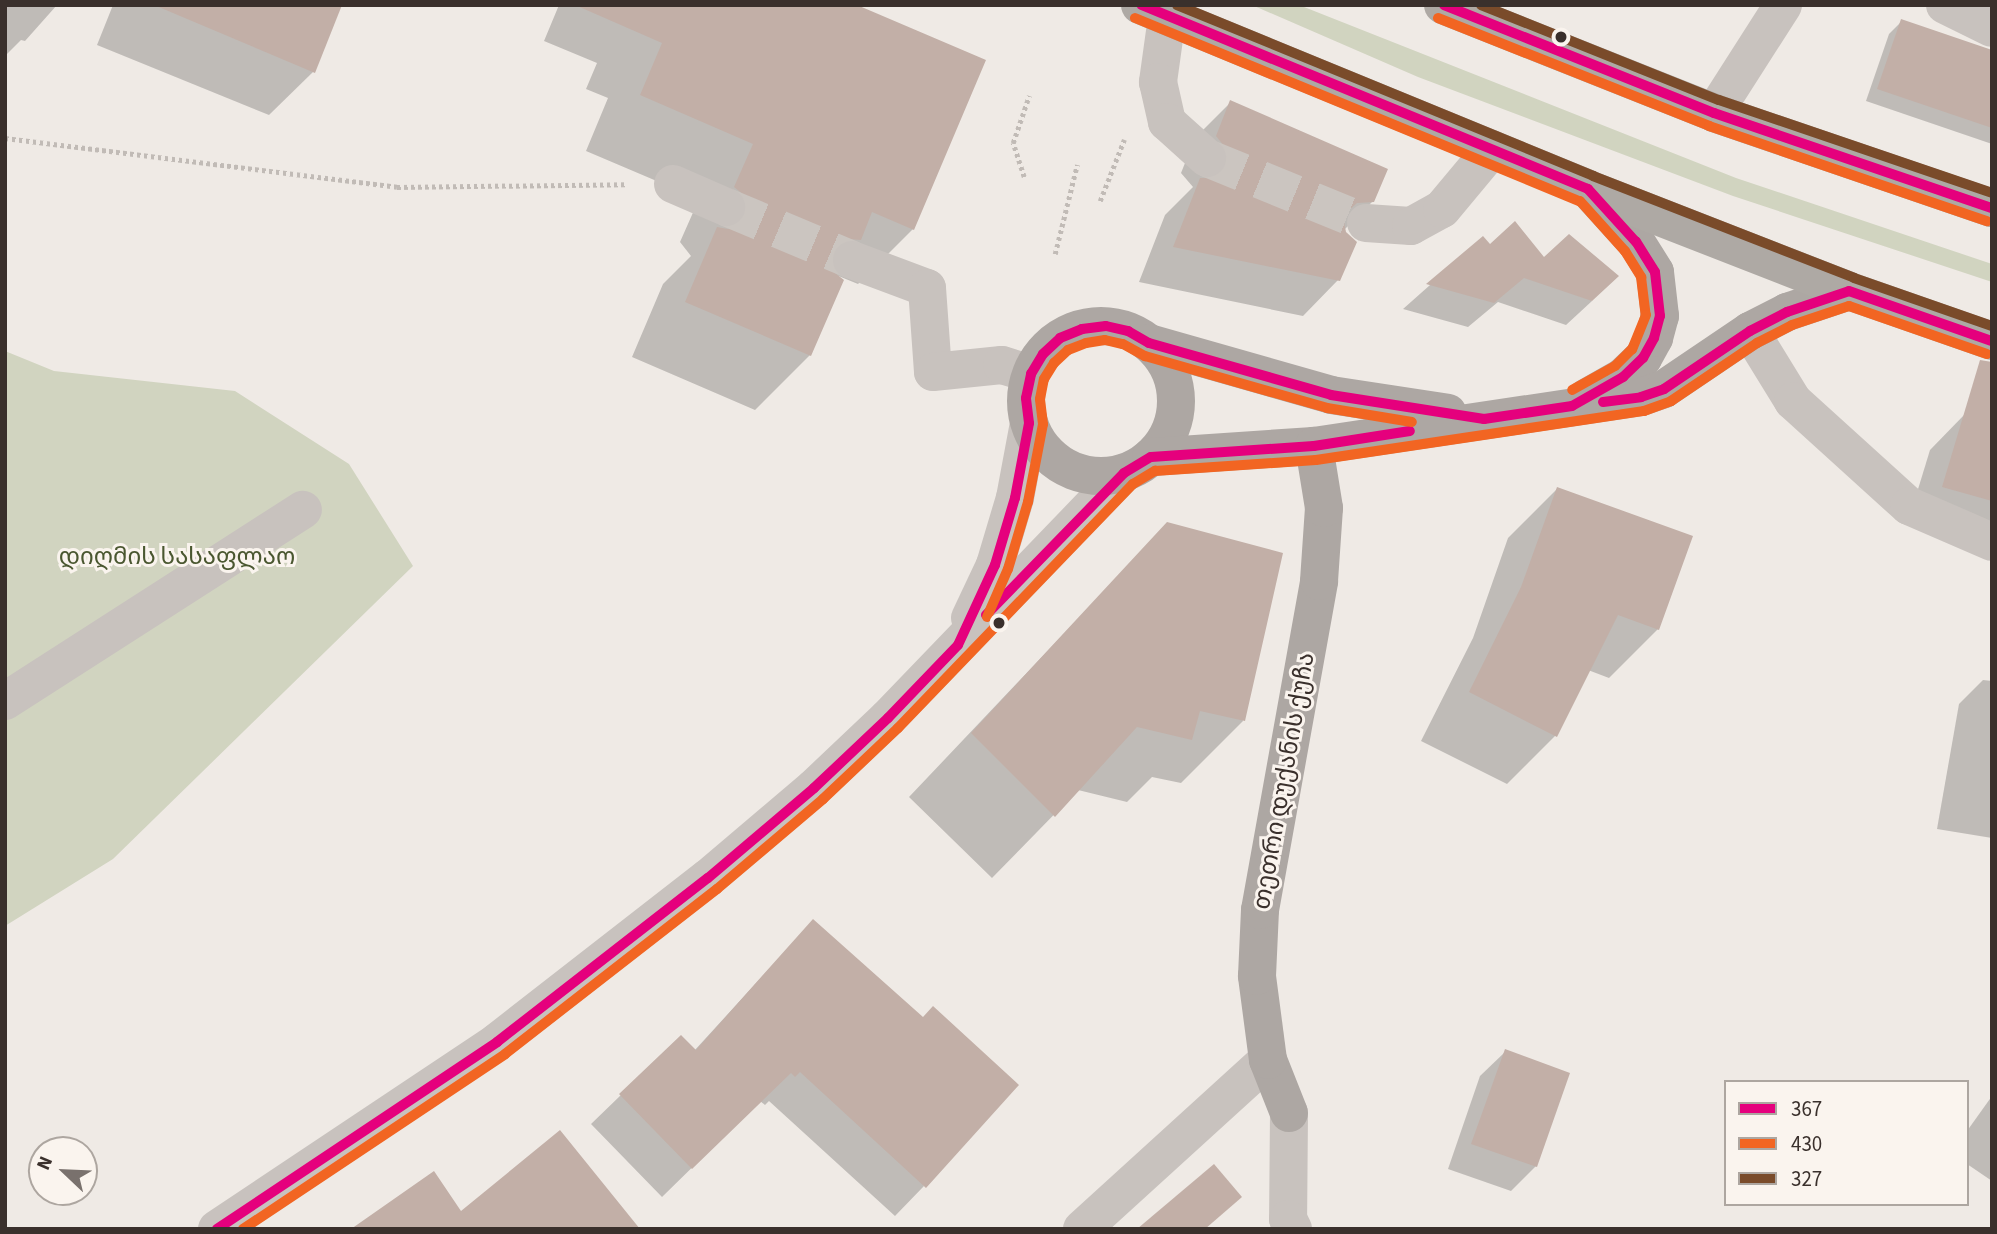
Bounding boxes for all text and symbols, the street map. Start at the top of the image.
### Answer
unlabelled marker [1554,30,1568,44]
park label: დიღმის სასაფლაო [59,543,295,571]
unlabelled marker [992,616,1006,630]
street label: თეთრი დუქანის ქუჩა [1247,650,1321,912]
legend [1724,1080,1969,1206]
text: 367 [1791,1094,1822,1124]
text: 430 [1791,1129,1822,1159]
north arrow [28,1136,98,1206]
text: N [30,1152,60,1174]
text: 327 [1791,1164,1822,1194]

